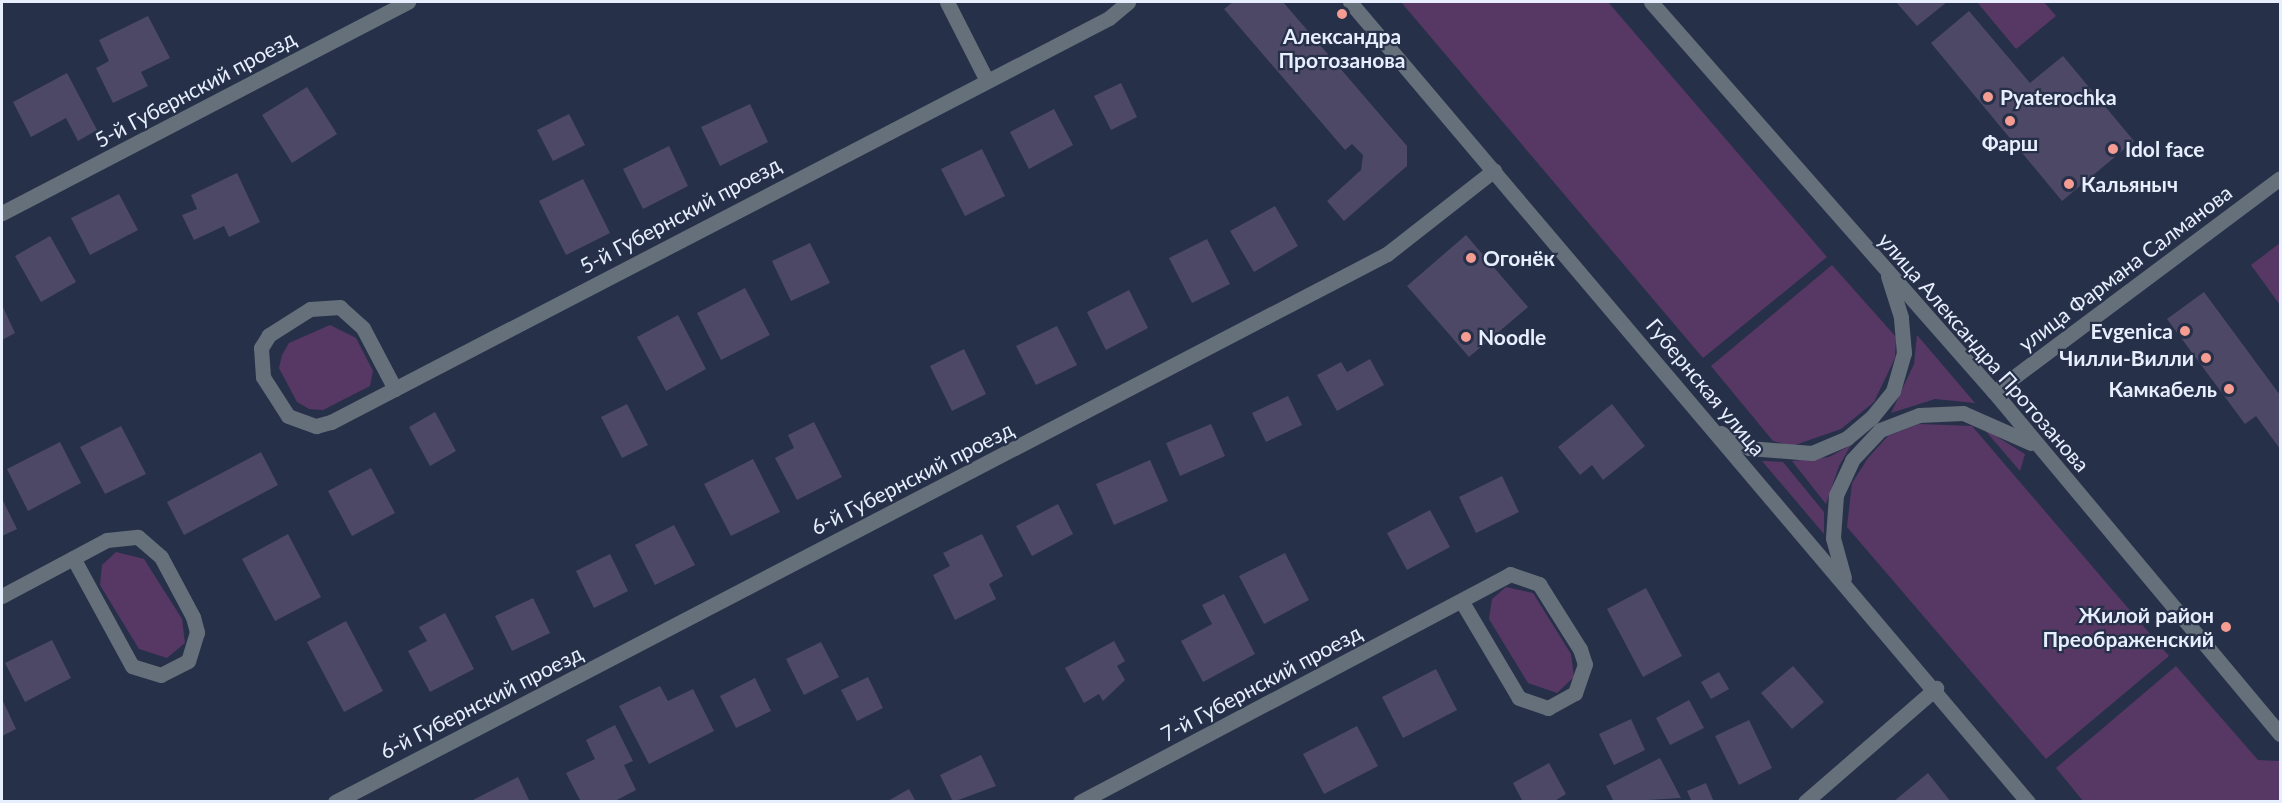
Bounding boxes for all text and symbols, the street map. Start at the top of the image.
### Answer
marker: Александра Протозанова [1335,7,1349,21]
place label: Александра Протозанова [1279,23,1405,73]
street label: 5-й Губернский проезд [90,25,300,153]
place label: Pyaterochka [2000,84,2117,110]
marker: Pyaterochka [1981,90,1995,104]
marker: Фарш [2003,114,2017,128]
place label: Фарш [1982,130,2038,156]
place label: Idol face [2125,136,2205,162]
marker: Idol face [2106,142,2120,156]
street label: 5-й Губернский проезд [575,151,785,279]
place label: Кальяныч [2081,171,2178,197]
marker: Кальяныч [2062,177,2076,191]
street label: улица Фармана Салманова [2013,180,2237,356]
street label: улица Александра Протозанова [1873,227,2095,477]
place label: Огонёк [1483,245,1555,271]
marker: Огонёк [1464,251,1478,265]
street label: Губернская улица [1641,313,1771,461]
place label: Evgenica [2090,318,2173,344]
place label: Noodle [1478,324,1546,350]
marker: Evgenica [2178,324,2192,338]
marker: Noodle [1459,330,1473,344]
place label: Чилли-Вилли [2059,345,2194,371]
marker: Чилли-Вилли [2199,351,2213,365]
place label: Камкабель [2108,376,2217,402]
marker: Камкабель [2222,382,2236,396]
street label: 6-й Губернский проезд [807,416,1017,540]
place label: Жилой район Преображенский [2042,602,2214,652]
street label: 7-й Губернский проезд [1156,619,1366,747]
marker: Жилой район Преображенский [2219,620,2233,634]
street label: 6-й Губернский проезд [376,640,586,764]

